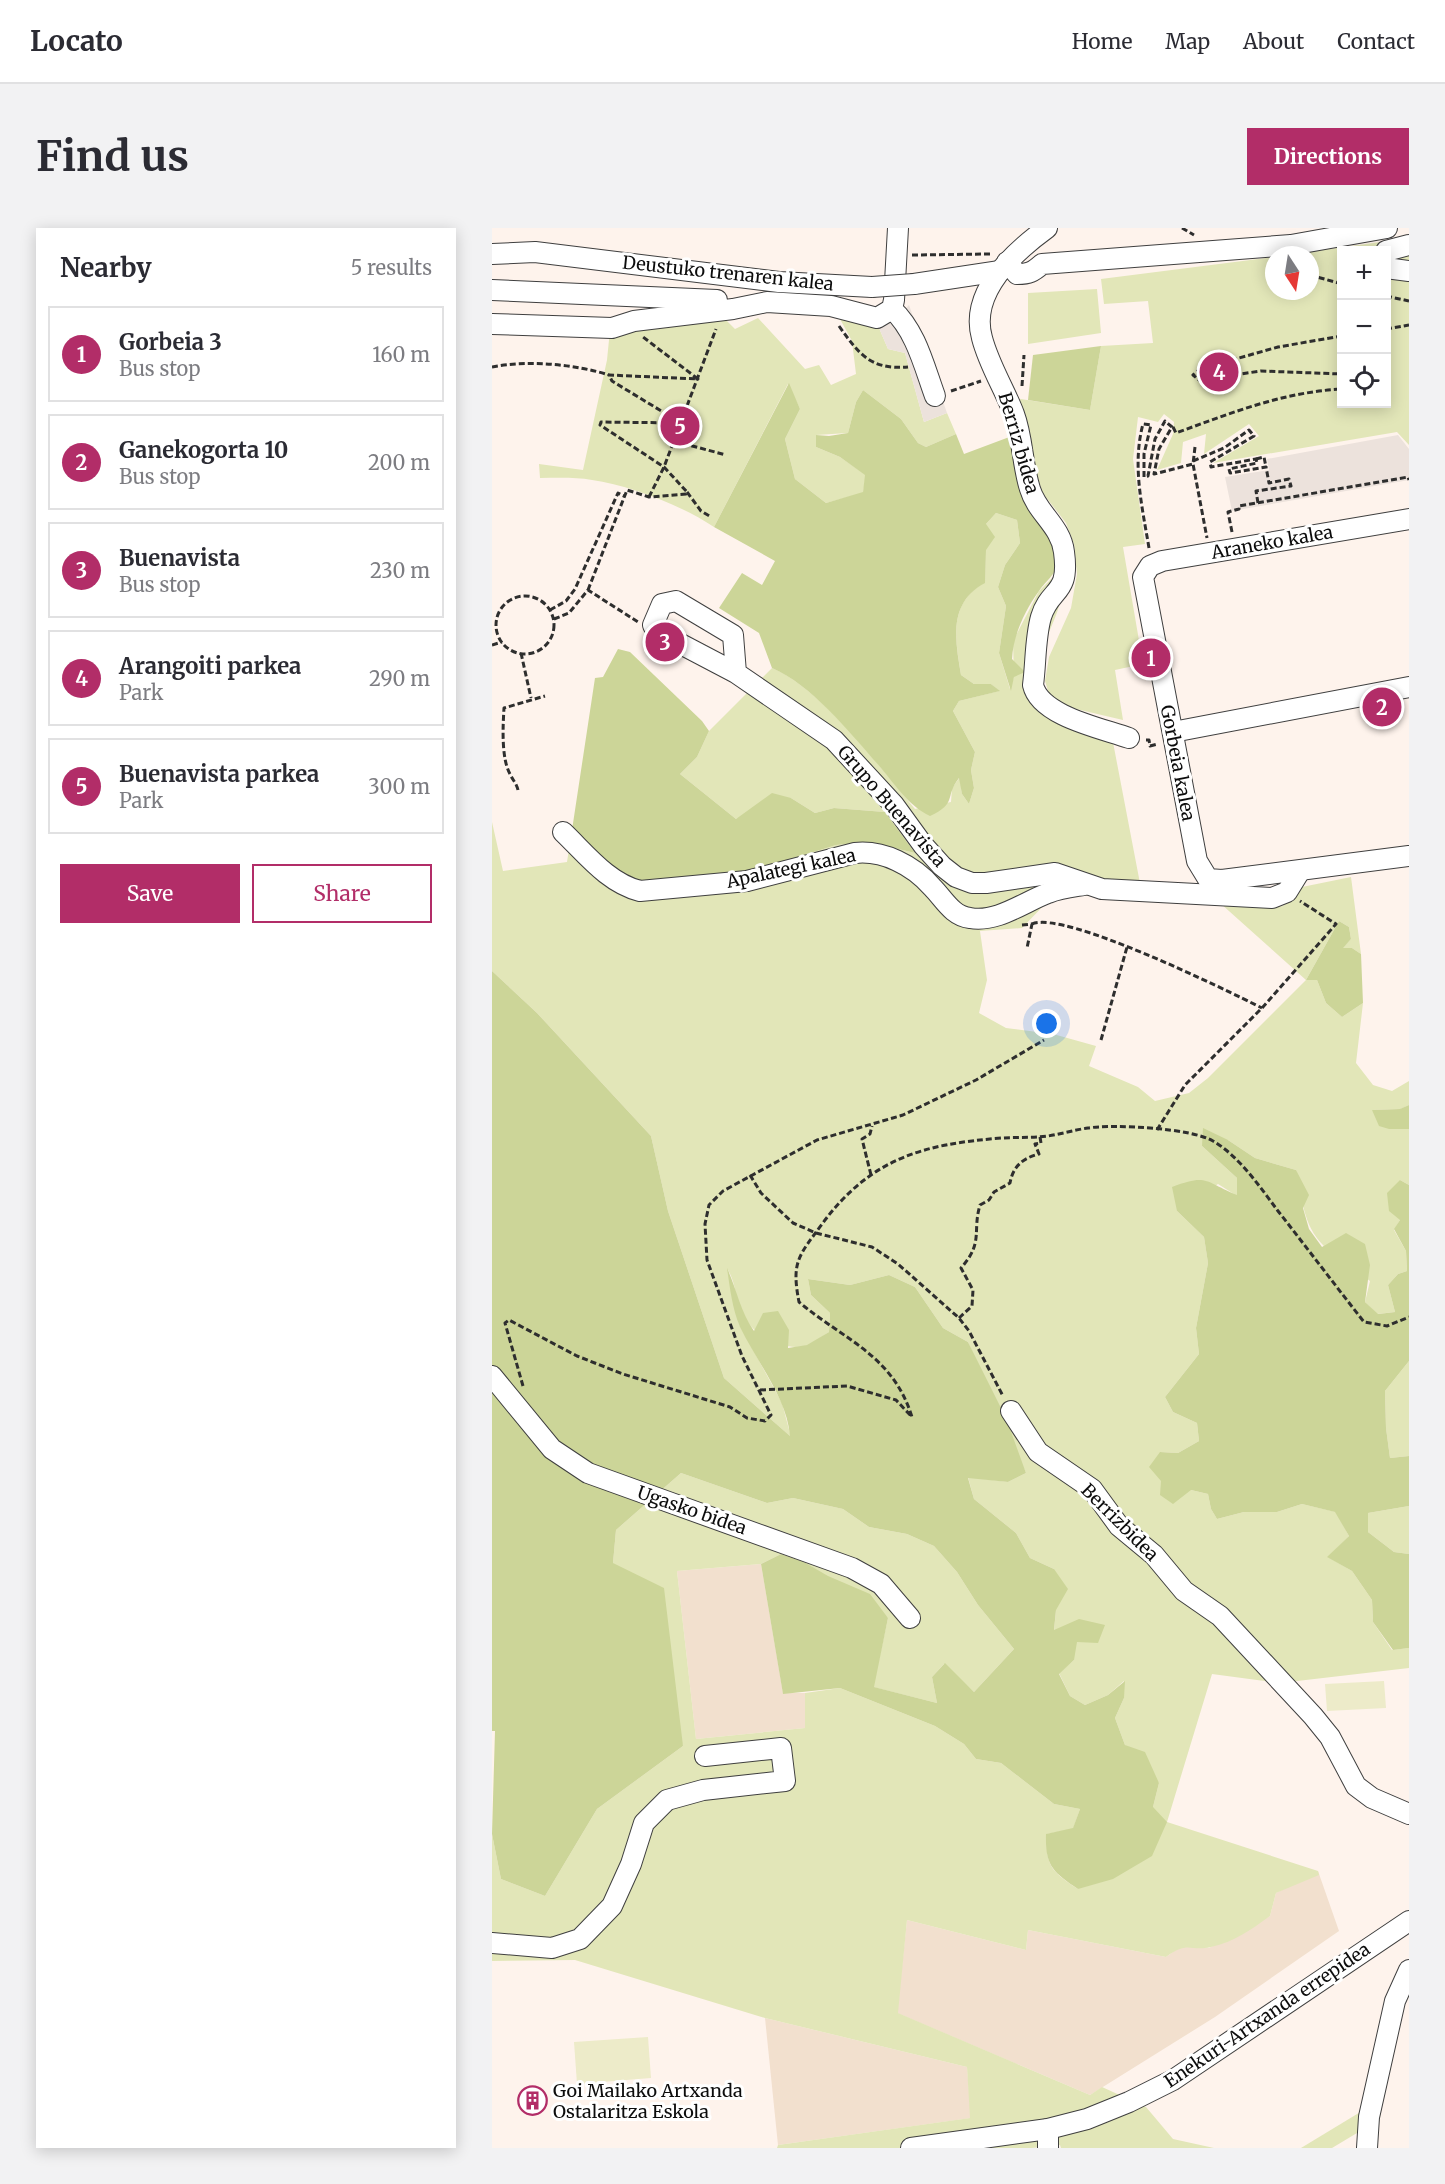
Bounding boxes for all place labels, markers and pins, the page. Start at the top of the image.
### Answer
pin: 4 [1200,350,1238,394]
pin: 5 [660,404,699,448]
pin: 3 [646,620,684,664]
pin: 1 [1132,636,1170,680]
pin: 2 [1362,684,1402,730]
place label: Goi Mailako Artxanda Ostalaritza Eskola [553,2079,743,2123]
building icon: Goi Mailako Artxanda Ostalaritza Eskola [516,2084,548,2116]

